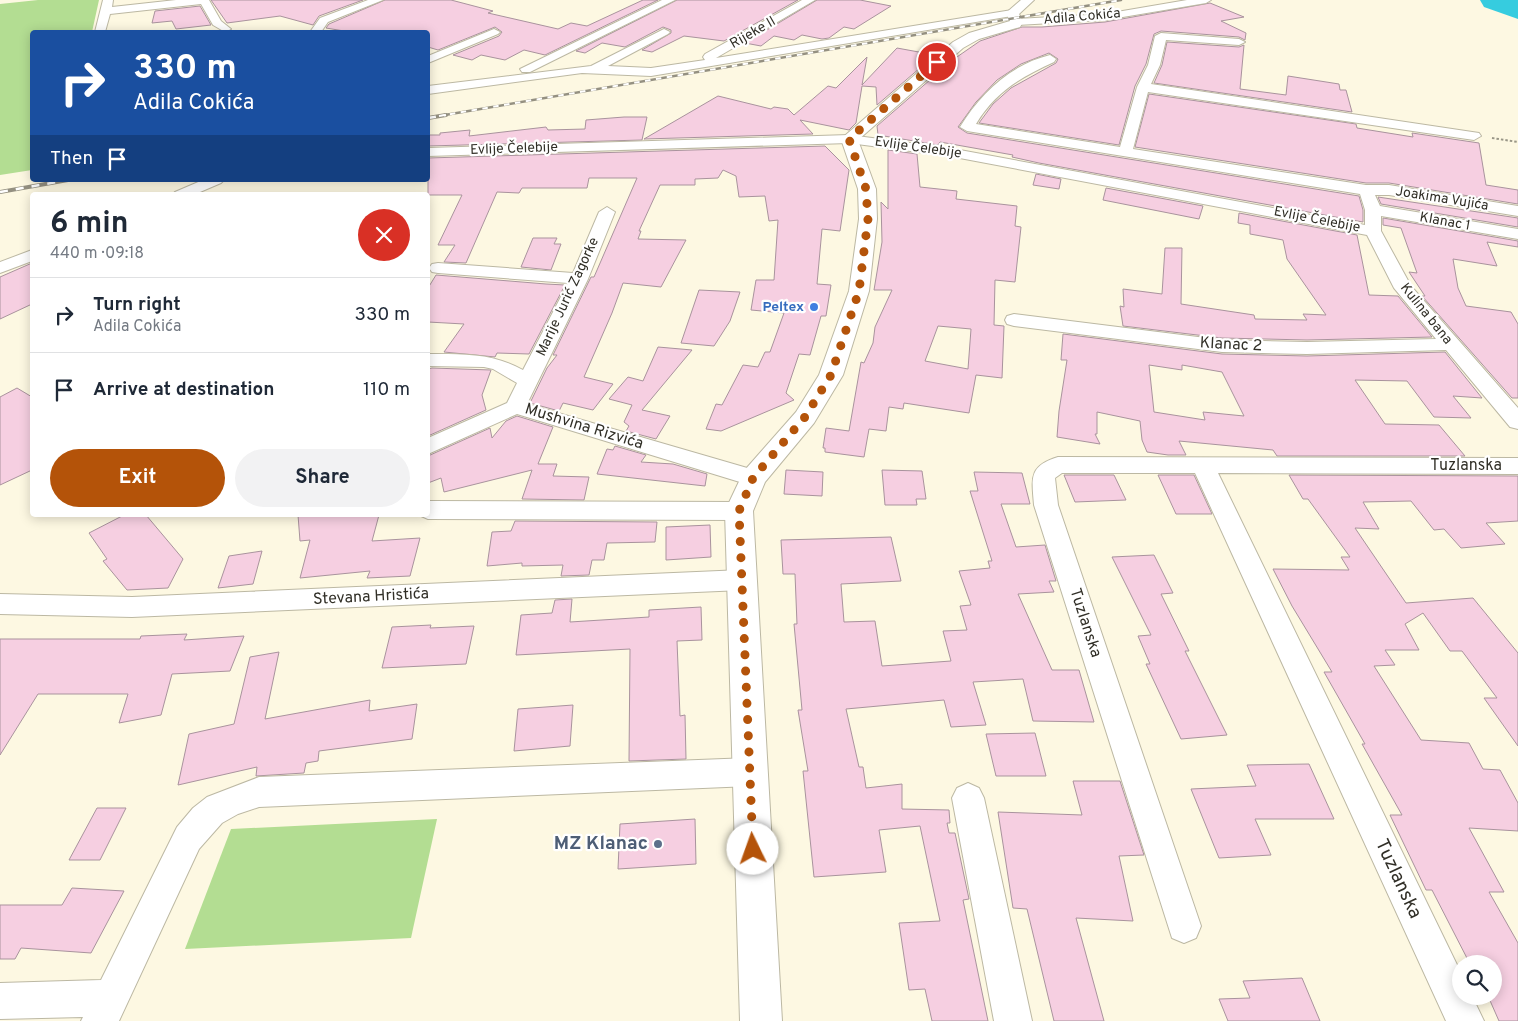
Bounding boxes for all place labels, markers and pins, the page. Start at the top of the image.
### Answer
pin [916,41,958,83]
place label: Peltex [762,299,804,316]
marker: Peltex [808,301,820,313]
place label: MZ Klanac [554,832,648,856]
marker: MZ Klanac [652,838,664,850]

